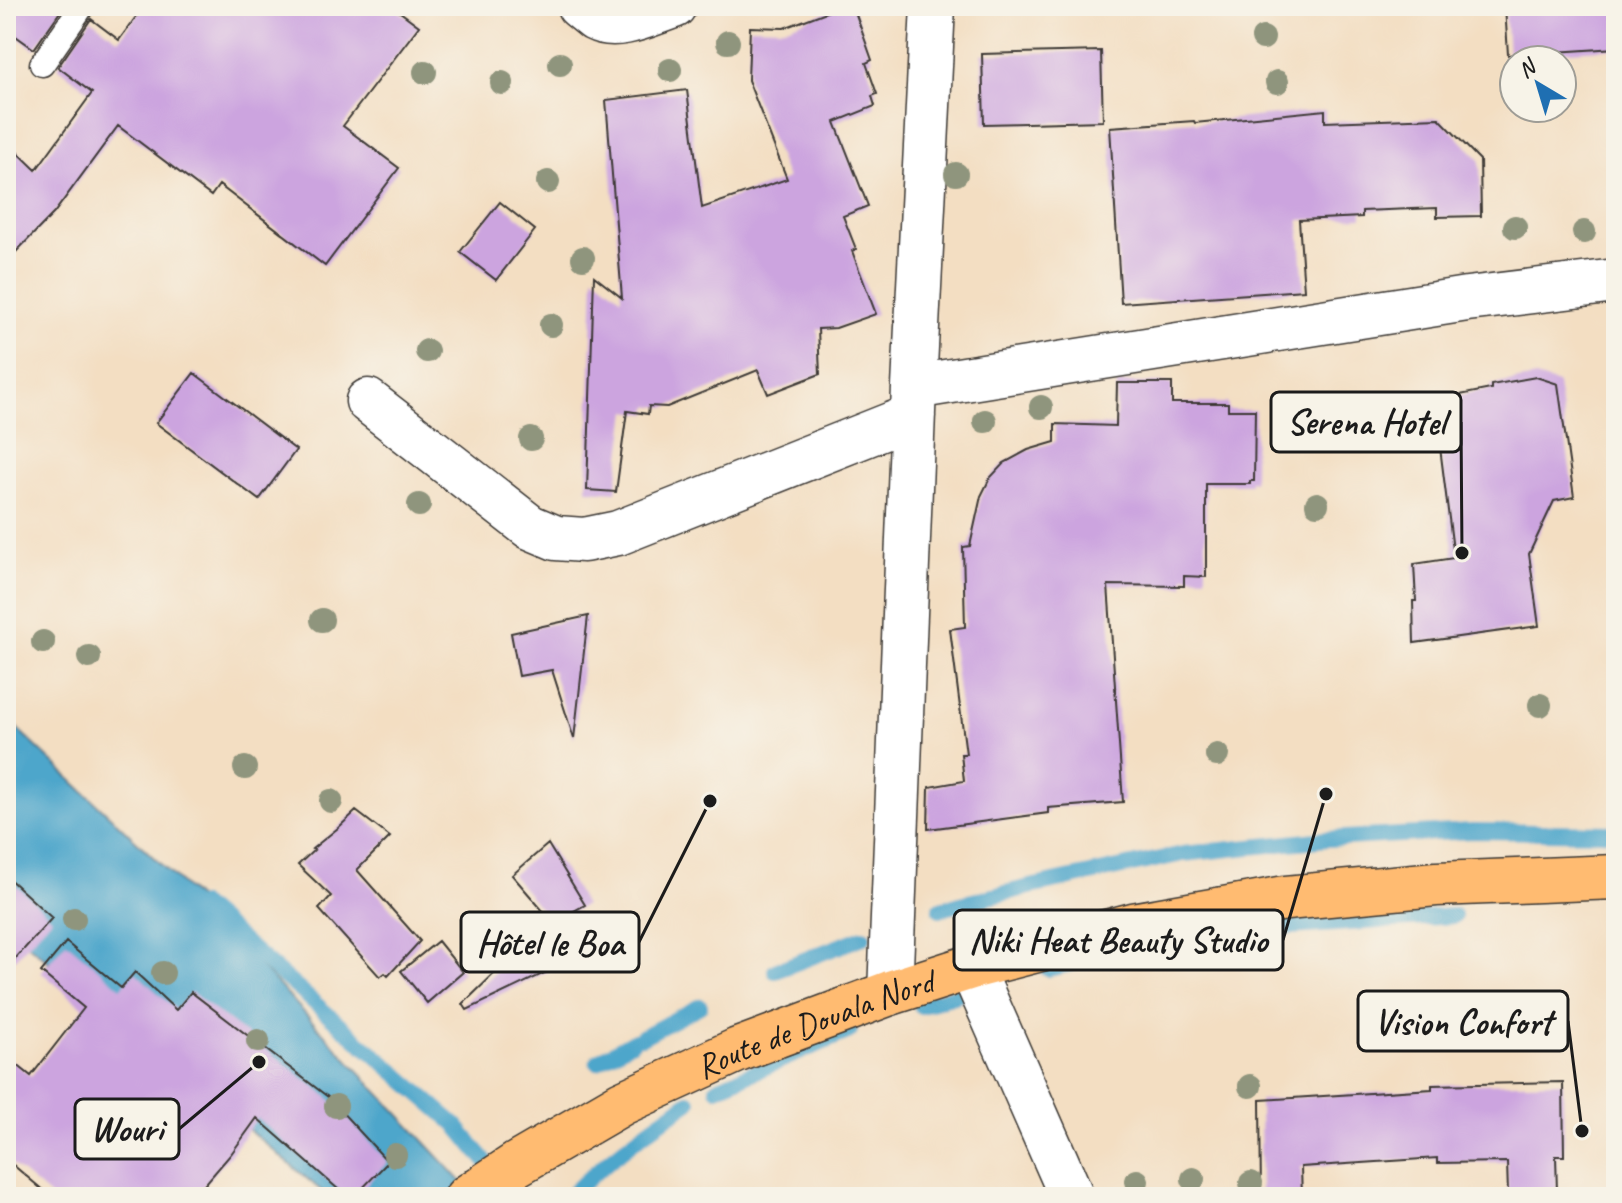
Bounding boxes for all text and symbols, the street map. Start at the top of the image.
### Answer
north arrow [1498,44,1578,124]
text: N [1512,52,1543,84]
callout: Serena Hotel [1271,392,1461,452]
text: Serena Hotel [1287,399,1452,445]
callout: Niki Heat Beauty Studio [954,910,1283,970]
callout: Hôtel le Boa [461,912,639,972]
text: Niki Heat Beauty Studio [969,917,1270,963]
text: Hôtel le Boa [476,920,627,966]
street label: Route de Douala Nord [689,958,943,1088]
callout: Vision Confort [1358,991,1568,1051]
text: Vision Confort [1374,999,1557,1045]
callout: Wouri [75,1099,179,1159]
text: Wouri [91,1106,168,1152]

